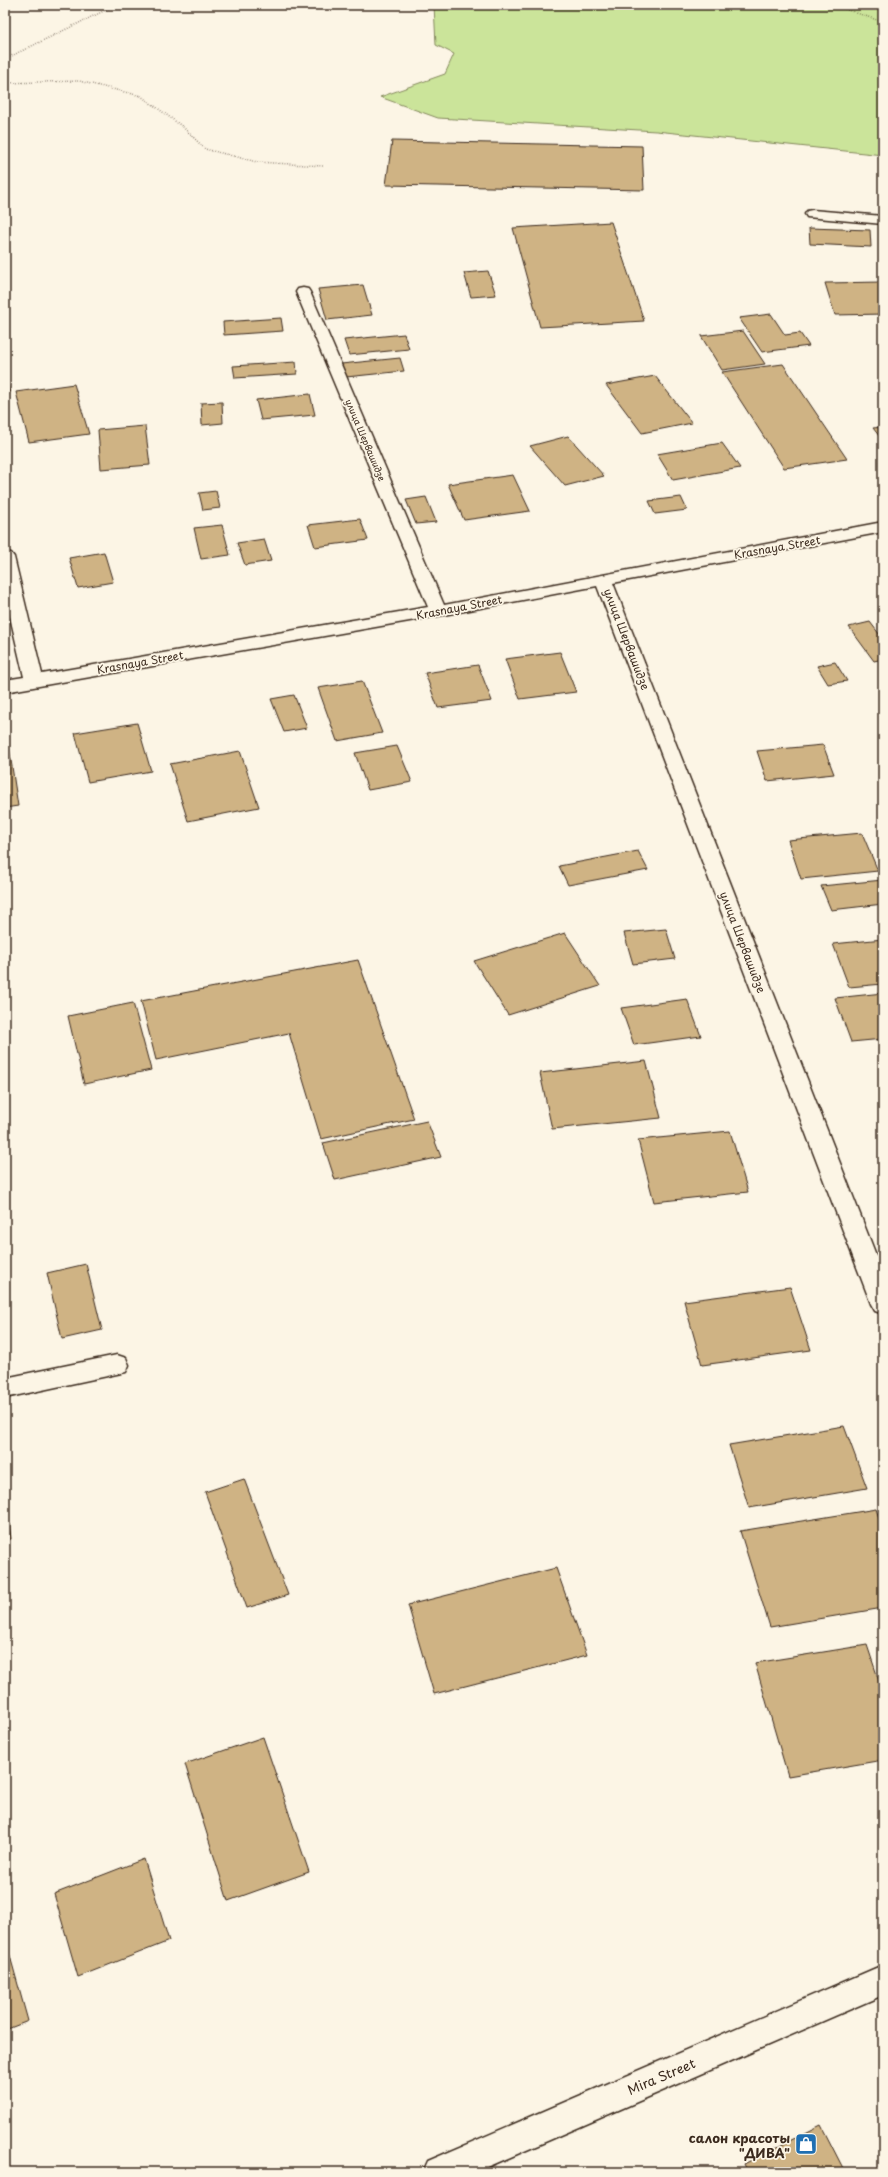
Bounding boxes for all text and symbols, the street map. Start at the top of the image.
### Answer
street label: улица Шервашидзе [342,397,390,483]
street label: Krasnaya Street [732,531,822,563]
street label: улица Шервашидзе [600,586,654,692]
street label: Krasnaya Street [414,590,504,624]
street label: Krasnaya Street [95,646,185,678]
street label: улица Шервашидзе [716,889,770,995]
street label: Mira Street [624,2053,698,2099]
place label: салон красоты "ДИВА" [689,2128,790,2162]
shop icon: салон красоты "ДИВА" [793,2131,819,2157]

